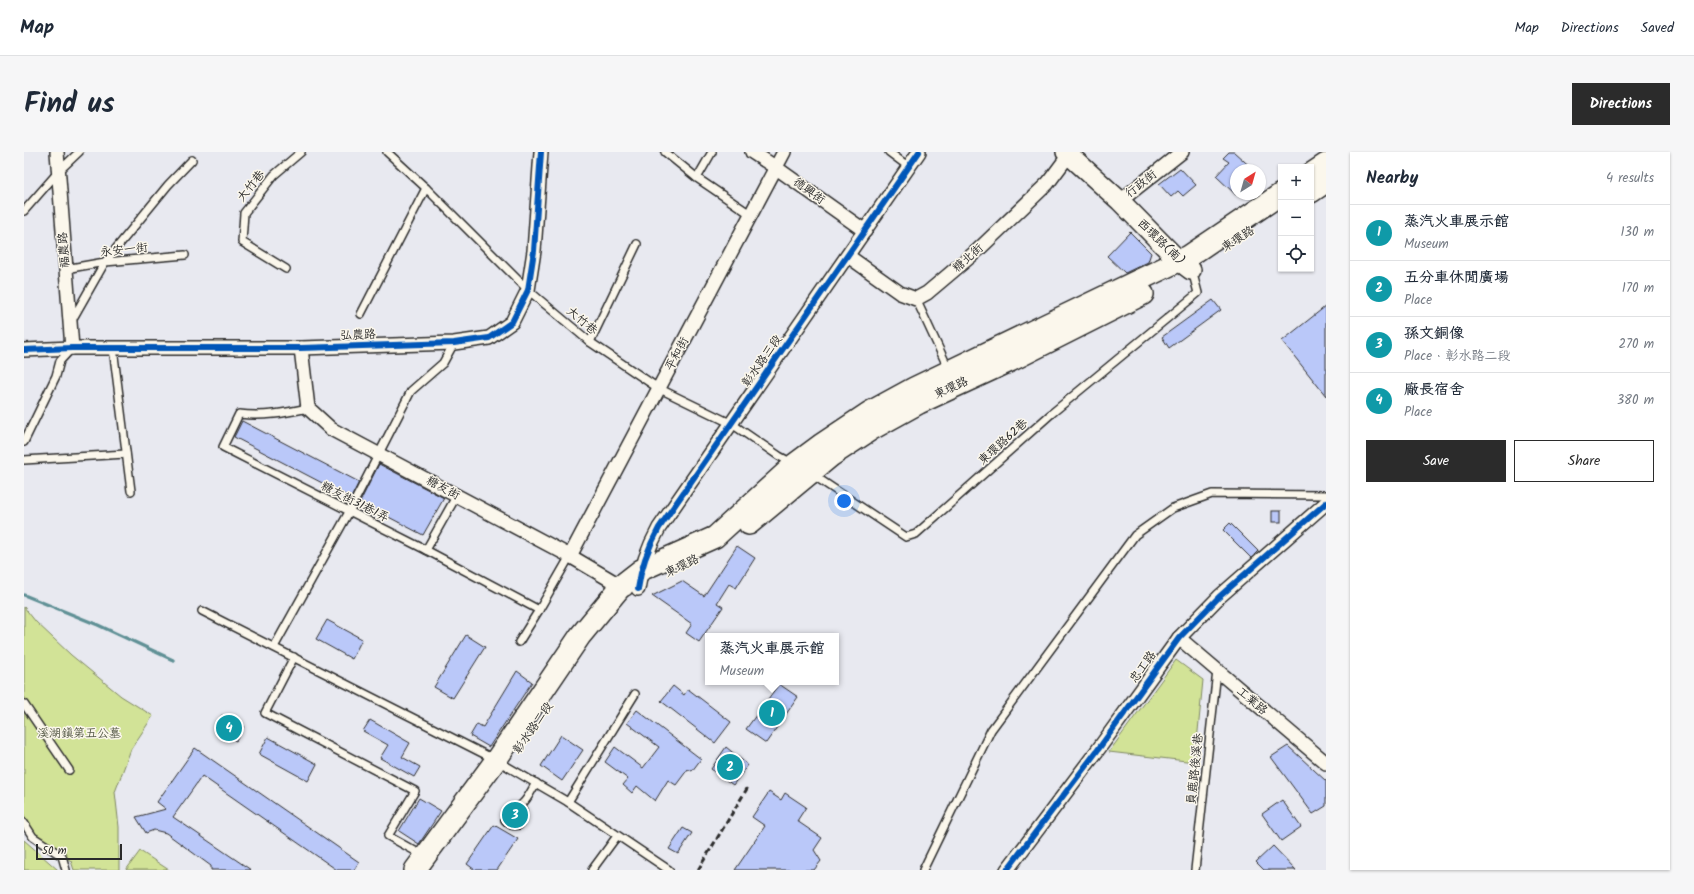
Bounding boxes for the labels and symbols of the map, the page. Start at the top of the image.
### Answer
north arrow [1230,164,1266,200]
street label: 行政街 [1121,165,1161,203]
street label: 大竹巷 [232,166,270,206]
street label: 德興街 [789,173,829,209]
street label: 西環路(南) [1133,214,1189,270]
street label: 東環路 [1218,221,1258,257]
street label: 福農路 [53,231,75,269]
street label: 永安一街 [99,238,149,262]
street label: 糖北街 [948,239,988,277]
street label: 大竹巷 [562,302,602,340]
street label: 弘農路 [340,325,376,345]
street label: 彰水路三段 [737,331,787,391]
street label: 平和街 [660,334,694,374]
street label: 東環路 [931,372,971,404]
street label: 東環路62巷 [974,414,1032,470]
street label: 糖友街 [423,471,463,505]
street label: 糖友街31巷1弄 [318,477,392,527]
your location [834,491,854,511]
street label: 東環路 [662,550,702,582]
street label: 忠工路 [1125,647,1161,687]
street label: 工業路 [1232,682,1272,720]
street label: 彰水路二段 [508,698,558,758]
pin: 1 [759,698,785,728]
pin: 4 [216,713,242,743]
park label: 溪湖鎮第五公墓 [37,724,121,743]
street label: 員鹿路後溪巷 [1182,732,1208,806]
pin: 2 [717,752,743,782]
pin: 3 [502,800,528,830]
scale bar [36,842,122,861]

